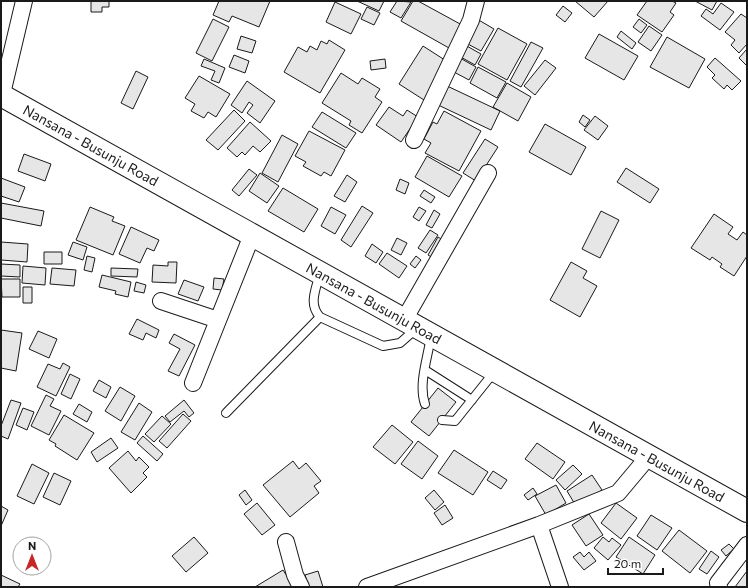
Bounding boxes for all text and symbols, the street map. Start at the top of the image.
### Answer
street label: Nansana - Busunju Road [20,101,162,189]
street label: Nansana - Busunju Road [303,259,445,347]
street label: Nansana - Busunju Road [586,417,728,505]
north arrow [12,536,52,576]
text: N [28,539,36,552]
scale bar [608,550,663,576]
text: 20 m [614,556,641,570]

